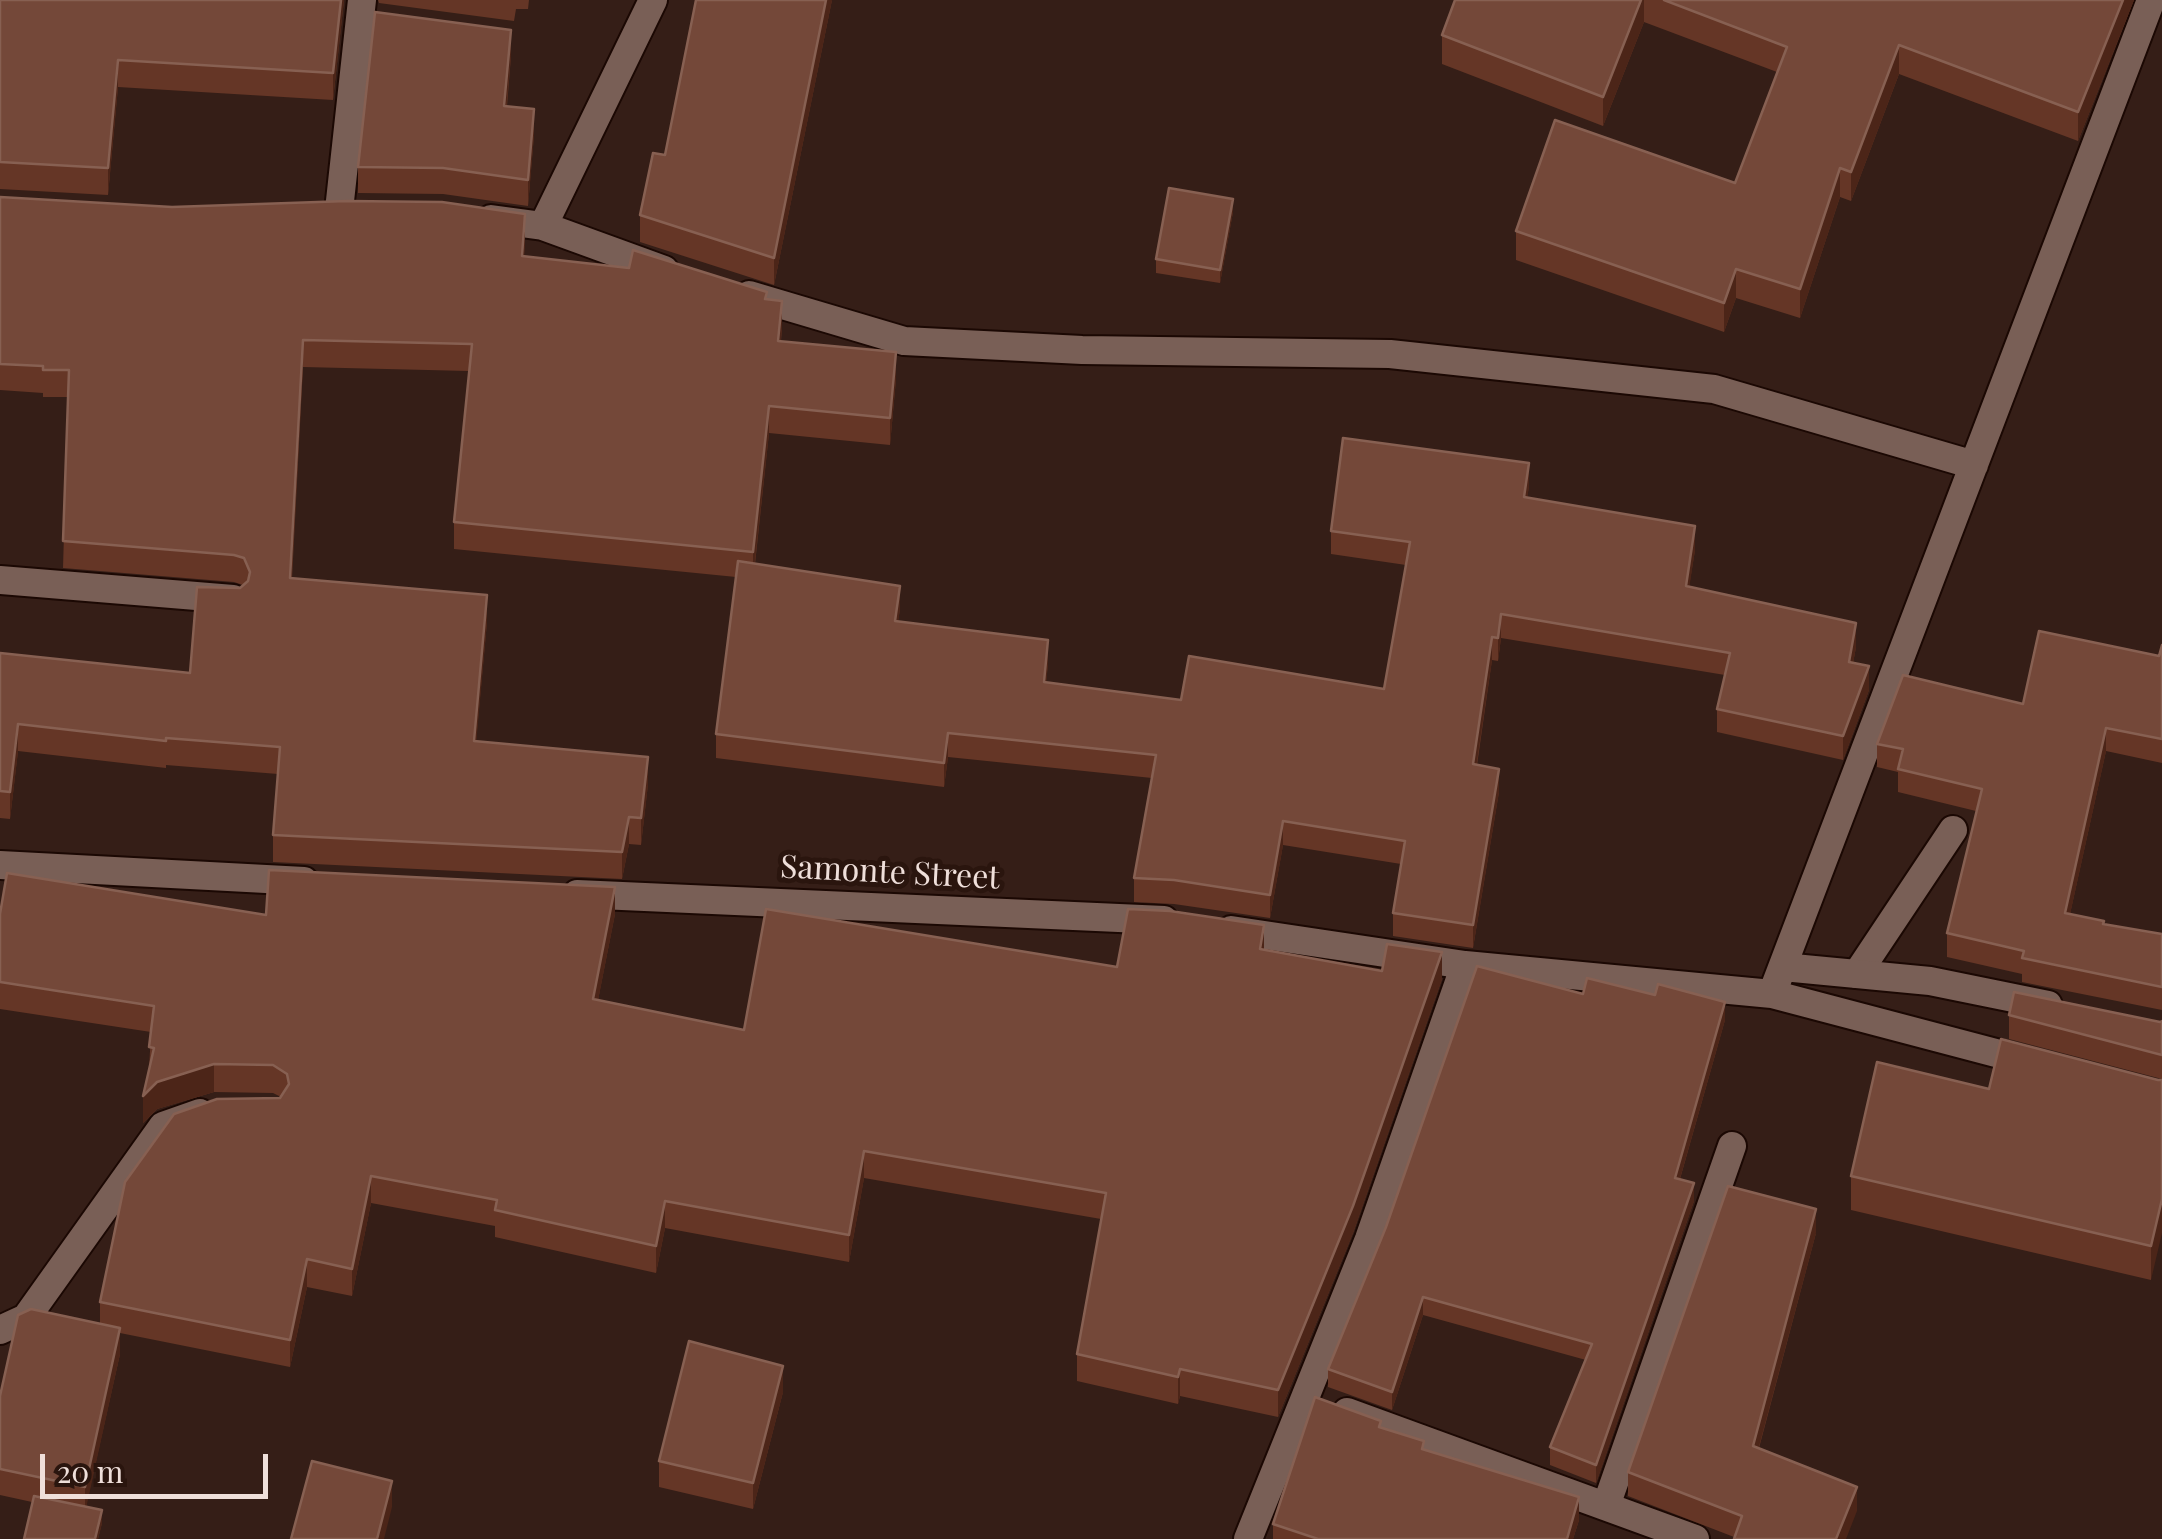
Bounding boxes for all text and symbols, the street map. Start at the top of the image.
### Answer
street label: Samonte Street [779,848,1001,898]
scale bar [45,1434,272,1496]
text: 20 m [57,1451,123,1491]

